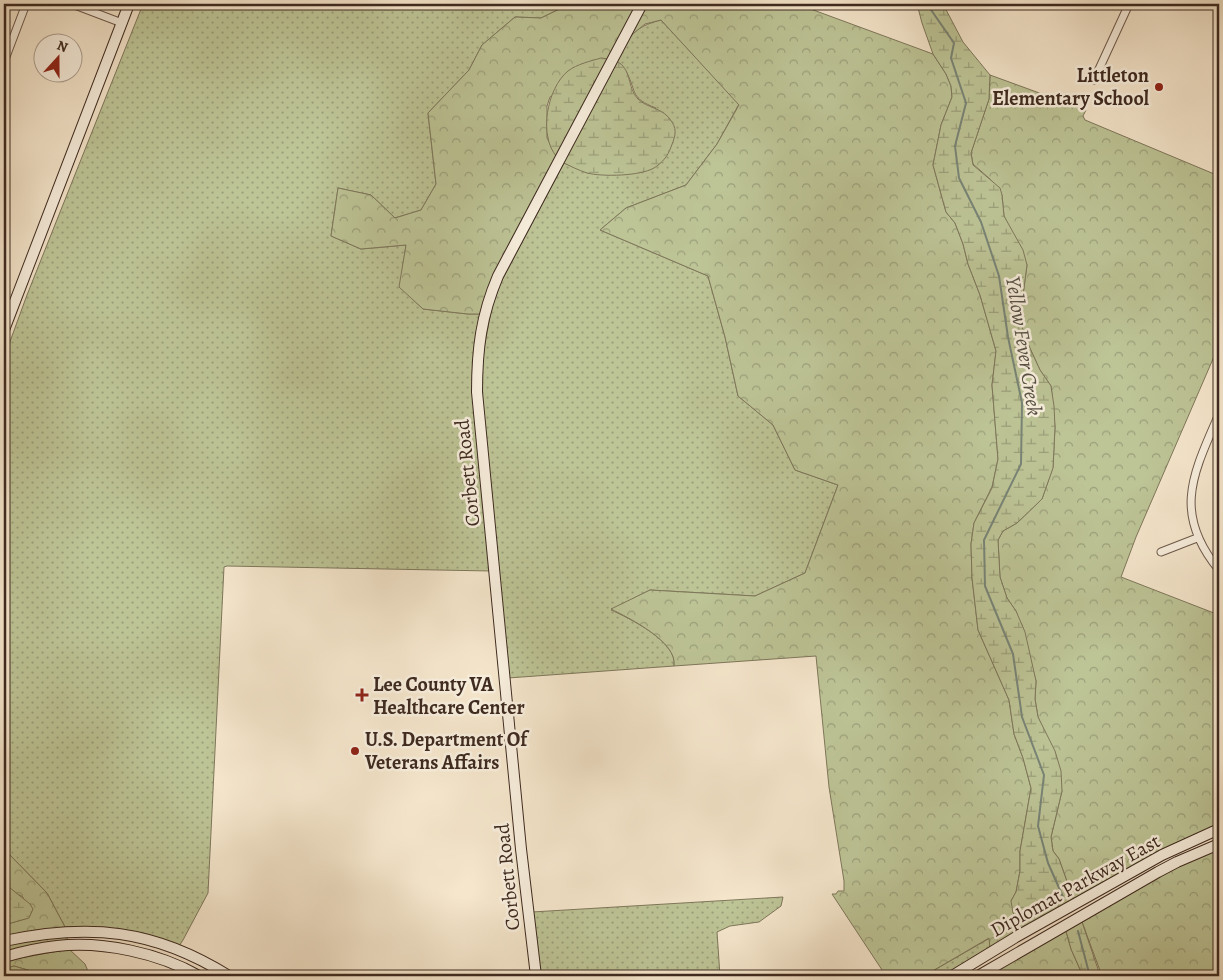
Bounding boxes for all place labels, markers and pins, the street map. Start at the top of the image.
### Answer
place label: Littleton Elementary School [992,62,1150,112]
marker: Littleton Elementary School [1153,81,1165,93]
place label: Lee County VA Healthcare Center [373,671,525,721]
marker: Lee County VA Healthcare Center [355,688,369,702]
place label: U.S. Department Of Veterans Affairs [364,726,530,776]
marker: U.S. Department Of Veterans Affairs [349,745,361,757]

